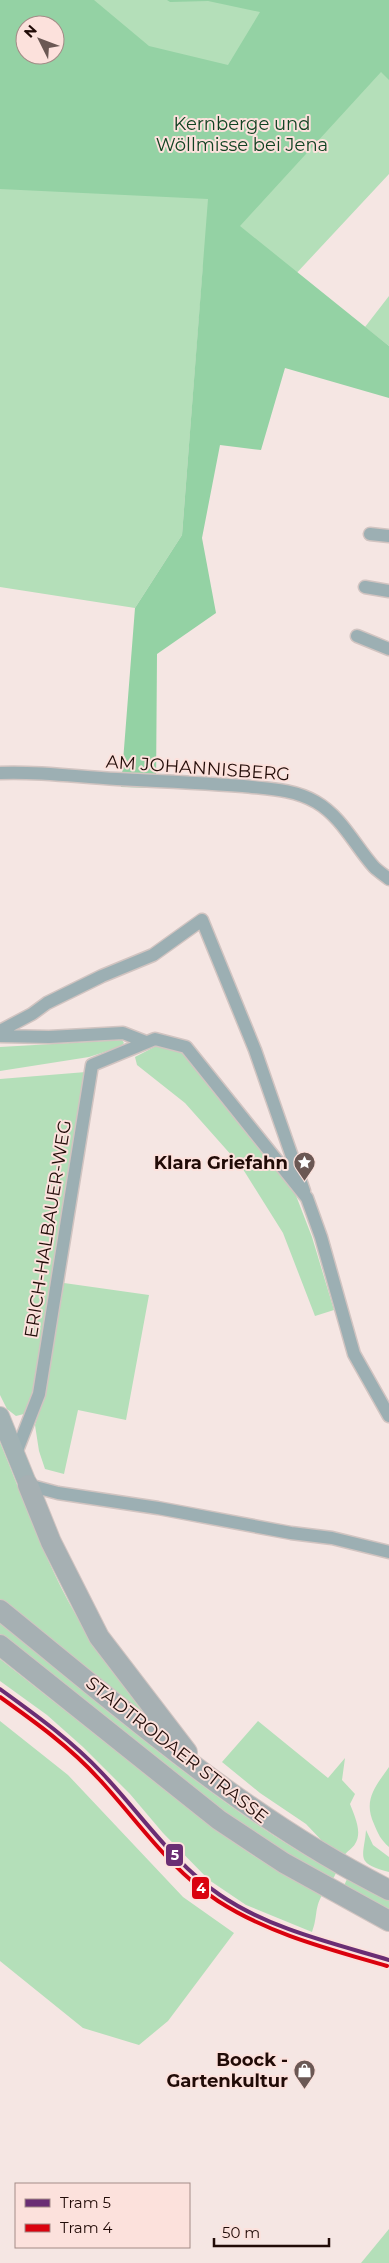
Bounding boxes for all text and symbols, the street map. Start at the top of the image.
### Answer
north arrow [15,15,65,65]
text: N [20,21,41,42]
park label: Kernberge und Wöllmisse bei Jena [156,113,328,156]
street label: AM JOHANNISBERG [105,751,291,785]
street label: ERICH-HALBAUER-WEG [20,1118,76,1340]
place icon: Klara Griefahn [292,1151,316,1182]
place label: Klara Griefahn [154,1152,288,1174]
street label: STADTRODAER STRASSE [81,1672,273,1828]
line badge: 5 [165,1843,184,1867]
text: 5 [171,1846,179,1864]
line badge: 4 [191,1876,210,1900]
text: 4 [196,1879,206,1897]
place label: Boock - Gartenkultur [166,2049,288,2092]
shop icon: Boock - Gartenkultur [292,2058,316,2089]
legend [15,2183,190,2248]
text: Tram 5 [60,2193,111,2212]
scale bar [214,2216,329,2248]
text: Tram 4 [60,2218,113,2237]
text: 50 m [222,2223,260,2242]

